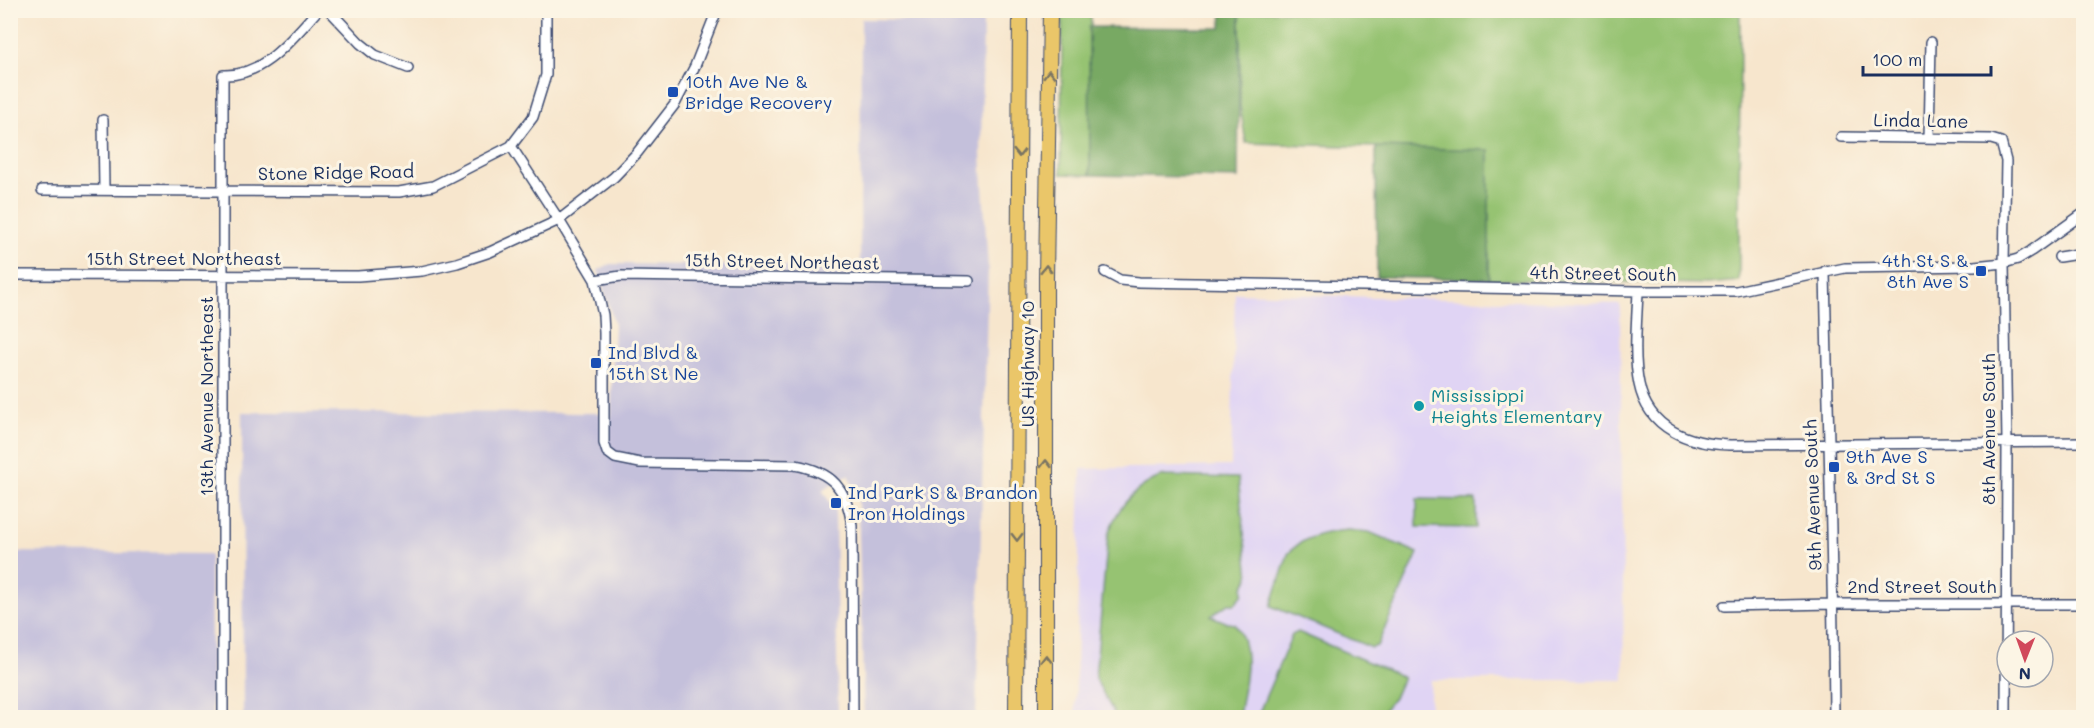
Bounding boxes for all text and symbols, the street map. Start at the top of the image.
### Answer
scale bar [1863,39,1990,77]
text: 100 m [1872,47,1922,71]
place label: 10th Ave Ne & Bridge Recovery [685,69,833,114]
one-way arrow [1043,70,1055,79]
marker: 10th Ave Ne & Bridge Recovery [666,85,680,99]
street label: Linda Lane [1873,107,1969,133]
one-way arrow [1013,148,1025,157]
street label: Stone Ridge Road [258,159,414,185]
street label: 15th Street Northeast [86,246,282,270]
street label: 15th Street Northeast [684,247,880,275]
place label: 4th St S & 8th Ave S [1882,248,1969,293]
street label: 4th Street South [1530,260,1676,286]
marker: 4th St S & 8th Ave S [1974,264,1988,278]
one-way arrow [1040,265,1052,274]
street label: 13th Avenue Northeast [194,296,218,496]
street label: US Highway 10 [1015,301,1039,427]
place label: Ind Blvd & 15th St Ne [608,340,699,385]
street label: 8th Avenue South [1976,353,2000,505]
marker: Ind Blvd & 15th St Ne [589,356,603,370]
place label: Mississippi Heights Elementary [1431,383,1603,428]
marker: Mississippi Heights Elementary [1412,399,1426,413]
street label: 9th Avenue South [1797,419,1827,571]
place label: 9th Ave S & 3rd St S [1846,444,1935,489]
one-way arrow [1040,460,1052,469]
marker: 9th Ave S & 3rd St S [1827,460,1841,474]
place label: Ind Park S & Brandon Iron Holdings [848,480,1038,525]
marker: Ind Park S & Brandon Iron Holdings [829,496,843,510]
one-way arrow [1011,532,1023,541]
street label: 2nd Street South [1848,574,1996,598]
north arrow [1995,629,2055,689]
one-way arrow [1040,655,1052,664]
text: N [2018,664,2031,685]

